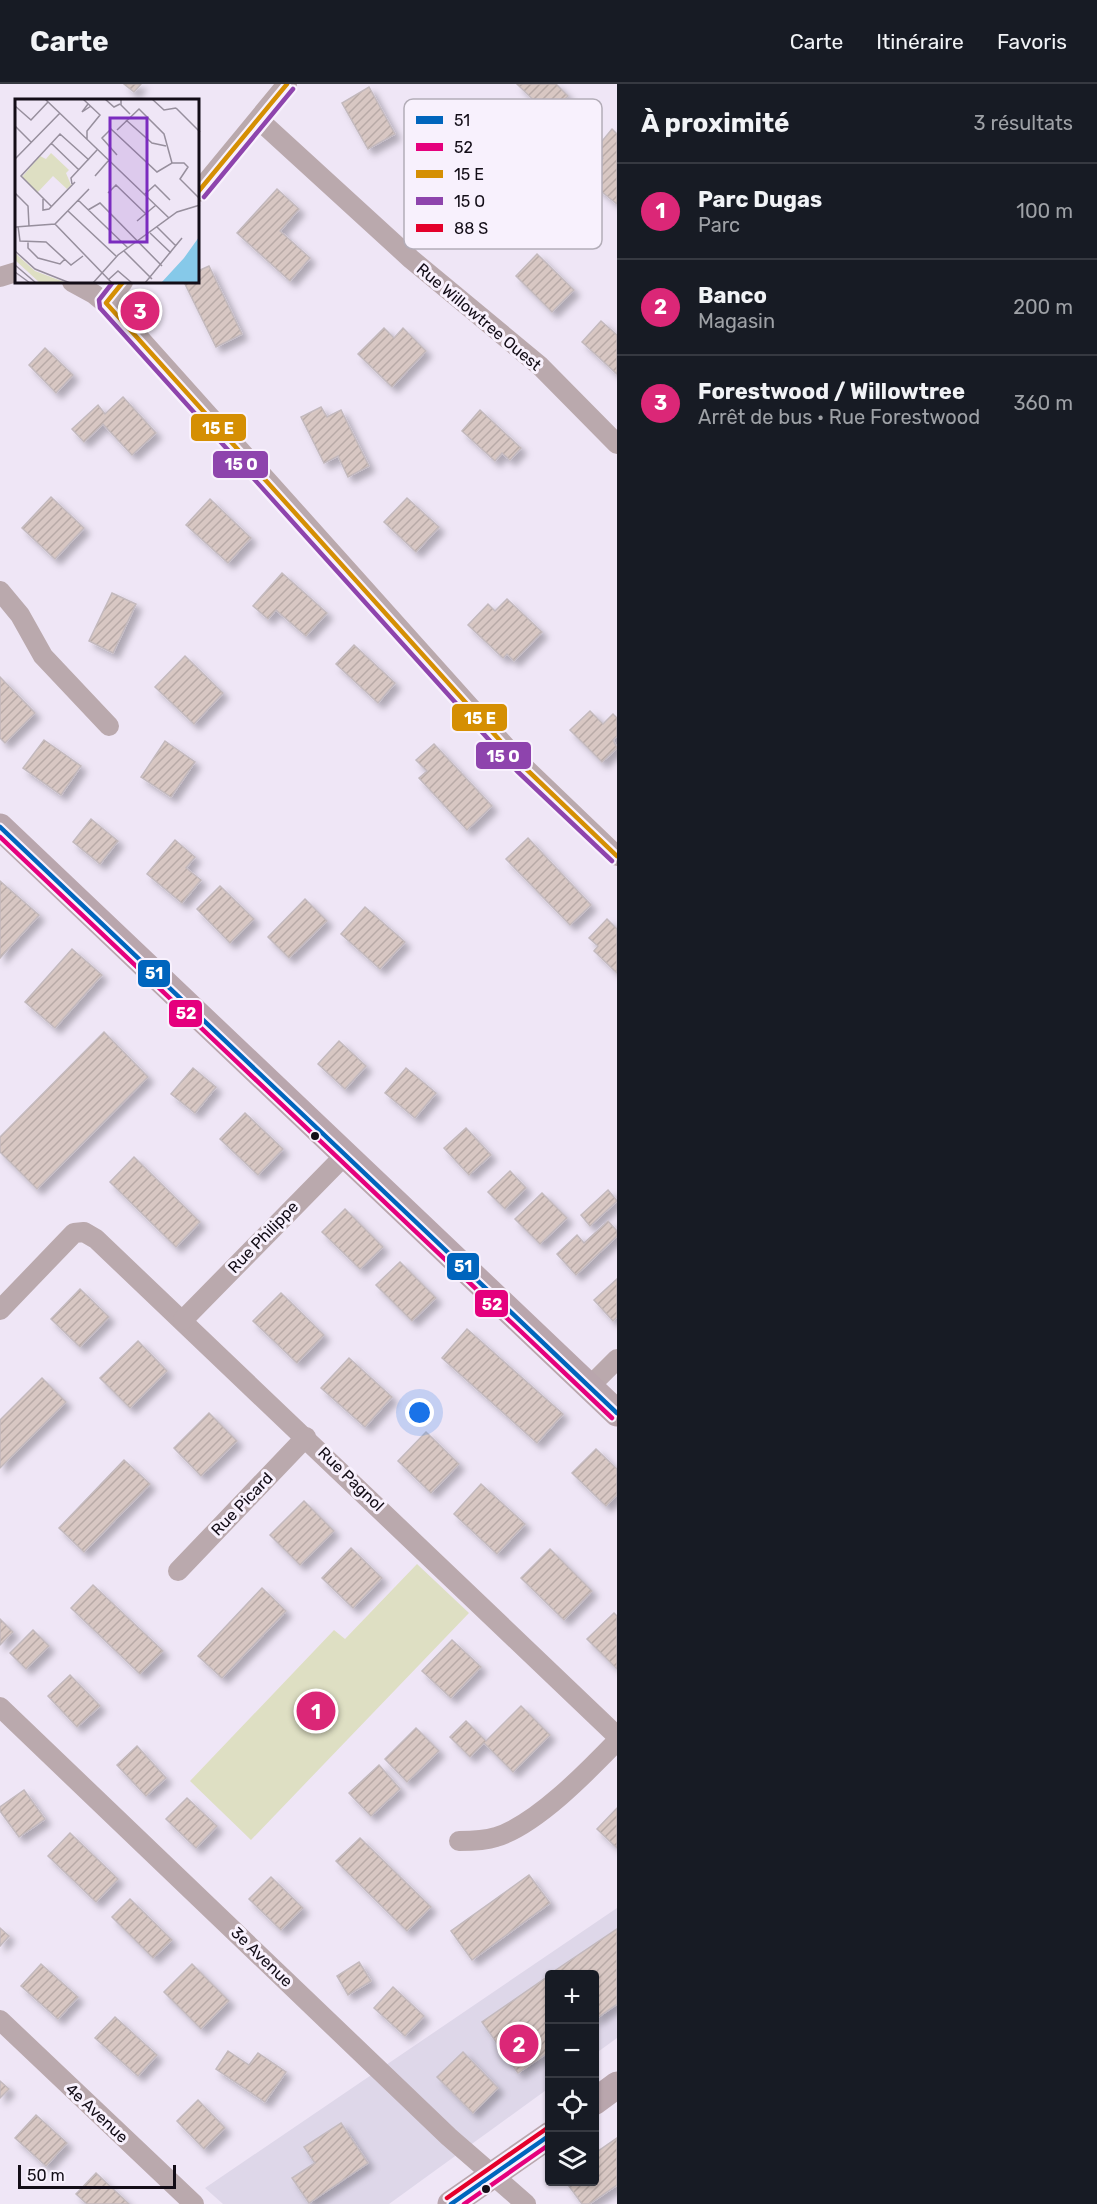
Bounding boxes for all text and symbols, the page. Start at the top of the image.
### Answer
text: Carte [30,25,109,58]
text: Carte [790,29,843,54]
text: Itinéraire [876,29,964,54]
text: Favoris [997,29,1067,54]
inset map [15,99,200,284]
legend [404,99,602,249]
text: À proximité [641,108,790,139]
text: 51 [454,111,470,130]
text: 3 résultats [974,111,1073,135]
text: 52 [454,138,473,157]
text: 15 E [454,165,484,184]
text: Parc Dugas [698,186,822,213]
text: 15 O [454,192,485,211]
text: 1 [656,199,665,223]
text: 100 m [1016,199,1073,223]
text: Parc [698,213,740,237]
text: 88 S [454,219,488,238]
street label: Rue Willowtree Ouest [413,259,545,375]
text: Banco [698,282,767,309]
pin: 3 [120,288,160,334]
text: 2 [654,295,667,319]
text: 200 m [1013,295,1073,319]
text: Magasin [698,309,775,333]
text: Forestwood / Willowtree [698,378,965,405]
text: 3 [654,391,667,415]
text: 360 m [1014,391,1073,415]
text: Arrêt de bus · Rue Forestwood [698,405,980,429]
line badge: 15 E [190,413,247,442]
text: 15 E [202,419,234,438]
line badge: 15 O [212,450,269,479]
text: 15 O [224,455,258,474]
line badge: 15 E [451,703,508,732]
text: 15 E [464,709,496,728]
line badge: 15 O [475,741,532,770]
text: 15 O [486,747,520,766]
line badge: 51 [137,959,171,988]
text: 51 [145,964,163,983]
line badge: 52 [168,999,203,1028]
text: 52 [176,1004,196,1023]
unlabelled marker [309,1130,321,1142]
street label: Rue Philippe [224,1197,302,1277]
line badge: 51 [446,1252,480,1281]
text: 51 [454,1257,472,1276]
line badge: 52 [474,1289,509,1318]
text: 52 [482,1295,502,1314]
your location [405,1398,434,1427]
street label: Rue Pagnol [314,1443,388,1515]
street label: Rue Picard [207,1469,277,1539]
pin: 1 [296,1688,336,1734]
street label: 3e Avenue [227,1923,297,1991]
map controls [545,1970,599,2186]
button: + [545,1970,599,2024]
pin: 2 [500,2022,538,2066]
button: − [545,2024,599,2078]
button: locate [545,2078,599,2132]
street label: 4e Avenue [62,2079,132,2147]
button: layers [545,2132,599,2186]
scale bar [18,2162,176,2190]
text: 50 m [27,2166,65,2185]
unlabelled marker [480,2183,492,2195]

